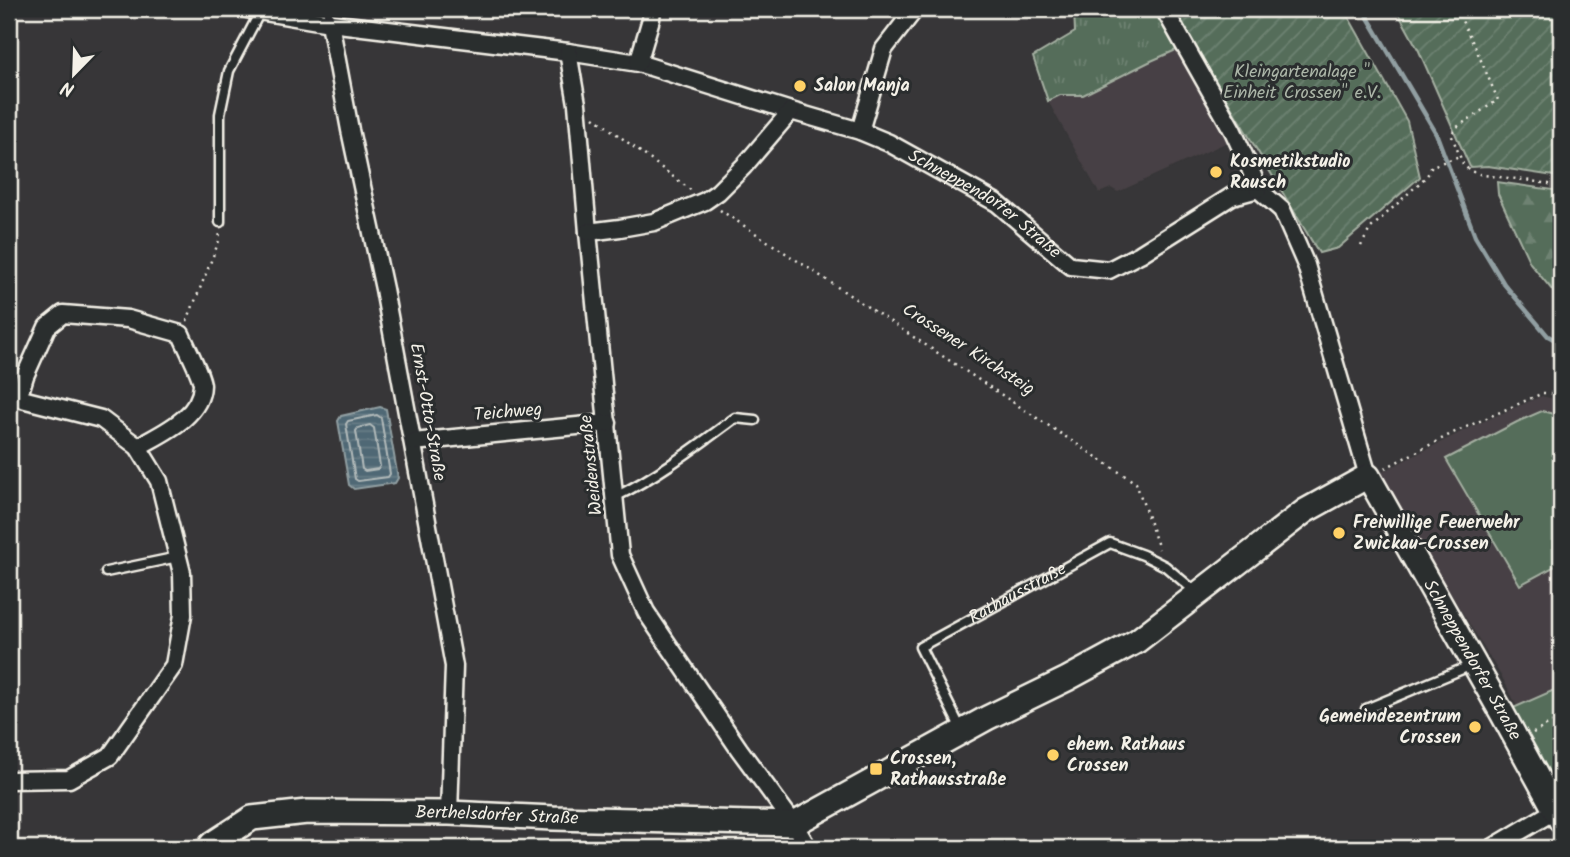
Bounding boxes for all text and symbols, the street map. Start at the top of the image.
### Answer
north arrow [38,38,108,108]
park label: Kleingartenalage " Einheit Crossen" e.V. [1223,58,1381,108]
text: N [57,72,80,104]
place label: Salon Manja [814,72,910,101]
marker: Salon Manja [792,78,808,94]
street label: Schneppendorfer Straße [902,142,1068,266]
place label: Kosmetikstudio Rausch [1230,148,1351,198]
marker: Kosmetikstudio Rausch [1208,164,1224,180]
street label: Crossener Kirchsteig [896,296,1040,404]
street label: Ernst-Otto-Straße [401,341,453,483]
street label: Teichweg [473,396,543,430]
street label: Weidenstraße [572,413,612,517]
place label: Freiwillige Feuerwehr Zwickau-Crossen [1353,509,1521,559]
marker: Freiwillige Feuerwehr Zwickau-Crossen [1331,525,1347,541]
street label: Rathausstraße [963,555,1072,632]
street label: Schneppendorfer Straße [1415,574,1529,746]
place label: Gemeindezentrum Crossen [1319,703,1461,753]
marker: Gemeindezentrum Crossen [1467,719,1483,735]
place label: ehem. Rathaus Crossen [1067,731,1186,781]
place label: Crossen, Rathausstraße [890,745,1007,795]
marker: ehem. Rathaus Crossen [1045,747,1061,763]
marker: Crossen, Rathausstraße [868,761,884,777]
street label: Berthelsdorfer Straße [415,798,579,833]

